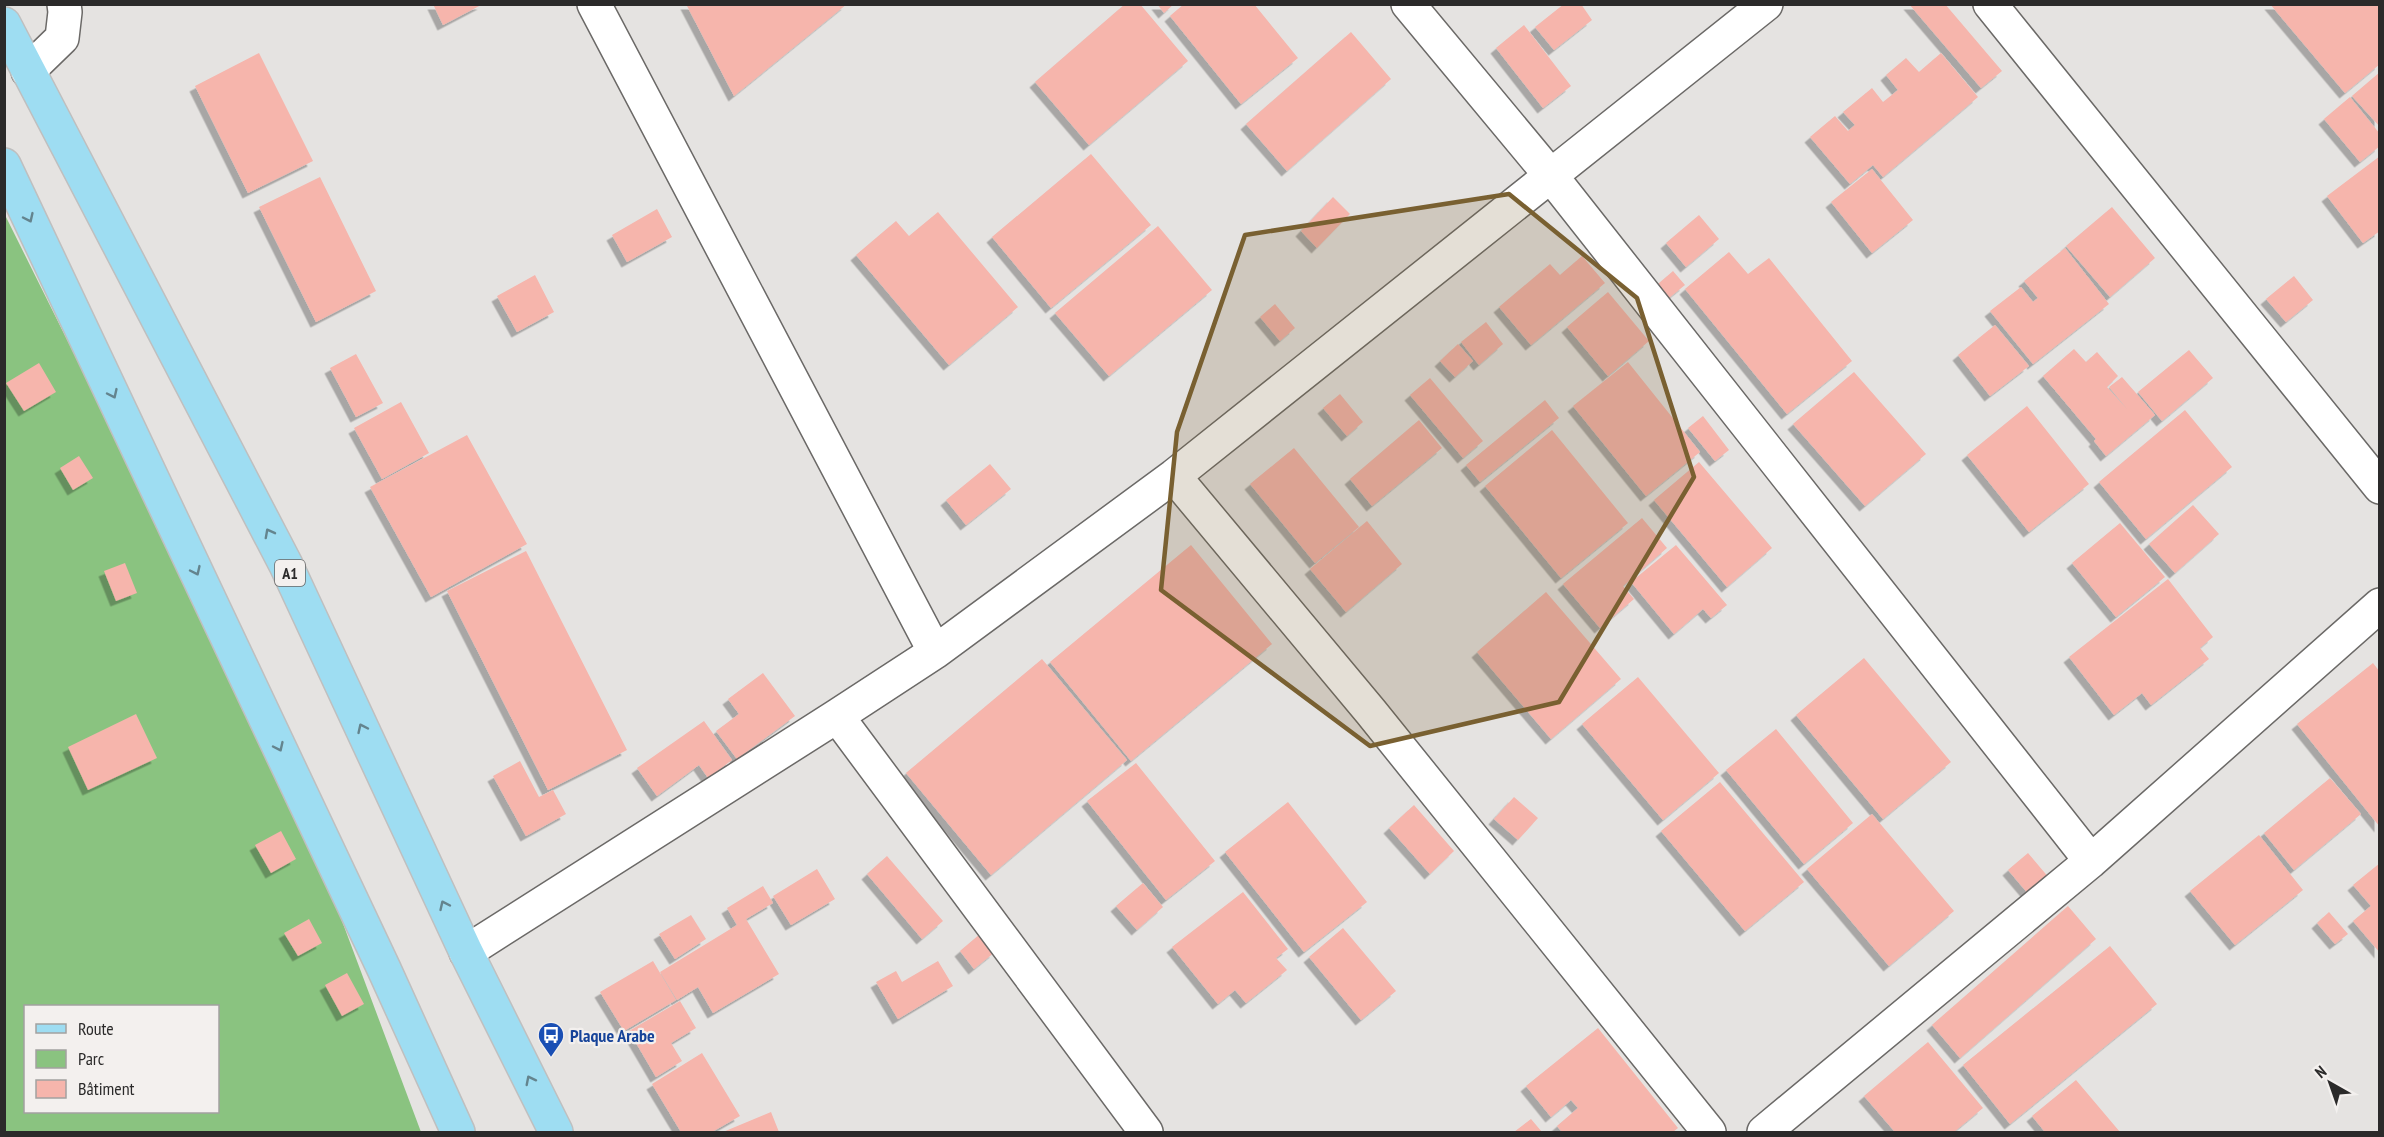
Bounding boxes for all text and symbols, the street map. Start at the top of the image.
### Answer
one-way arrow [22,211,34,222]
one-way arrow [105,388,117,399]
one-way arrow [265,529,276,540]
road number: A1 [275,560,305,586]
one-way arrow [188,564,200,575]
one-way arrow [357,724,369,735]
one-way arrow [272,741,284,752]
one-way arrow [440,901,452,912]
legend [24,1005,219,1113]
text: Route [78,1017,114,1040]
bus stop icon: Plaque Arabe [536,1020,566,1058]
place label: Plaque Arabe [570,1024,655,1047]
text: Parc [78,1047,105,1070]
north arrow [2300,1053,2360,1113]
text: N [2311,1061,2330,1082]
one-way arrow [526,1076,537,1087]
text: Bâtiment [78,1077,135,1100]

